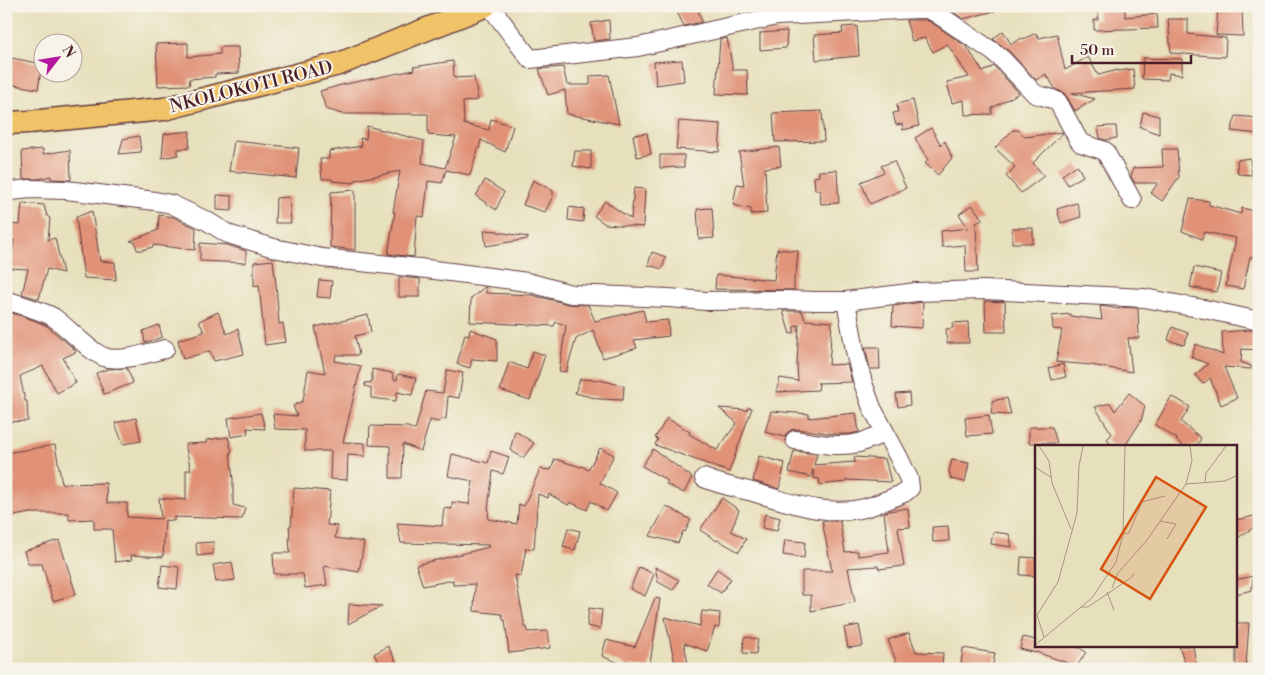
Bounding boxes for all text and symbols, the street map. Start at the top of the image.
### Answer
north arrow [32,32,82,82]
scale bar [1072,32,1191,64]
text: 50 m [1080,41,1114,60]
text: N [58,42,79,61]
street label: NKOLOKOTI ROAD [167,56,335,118]
inset map [1035,445,1238,648]

